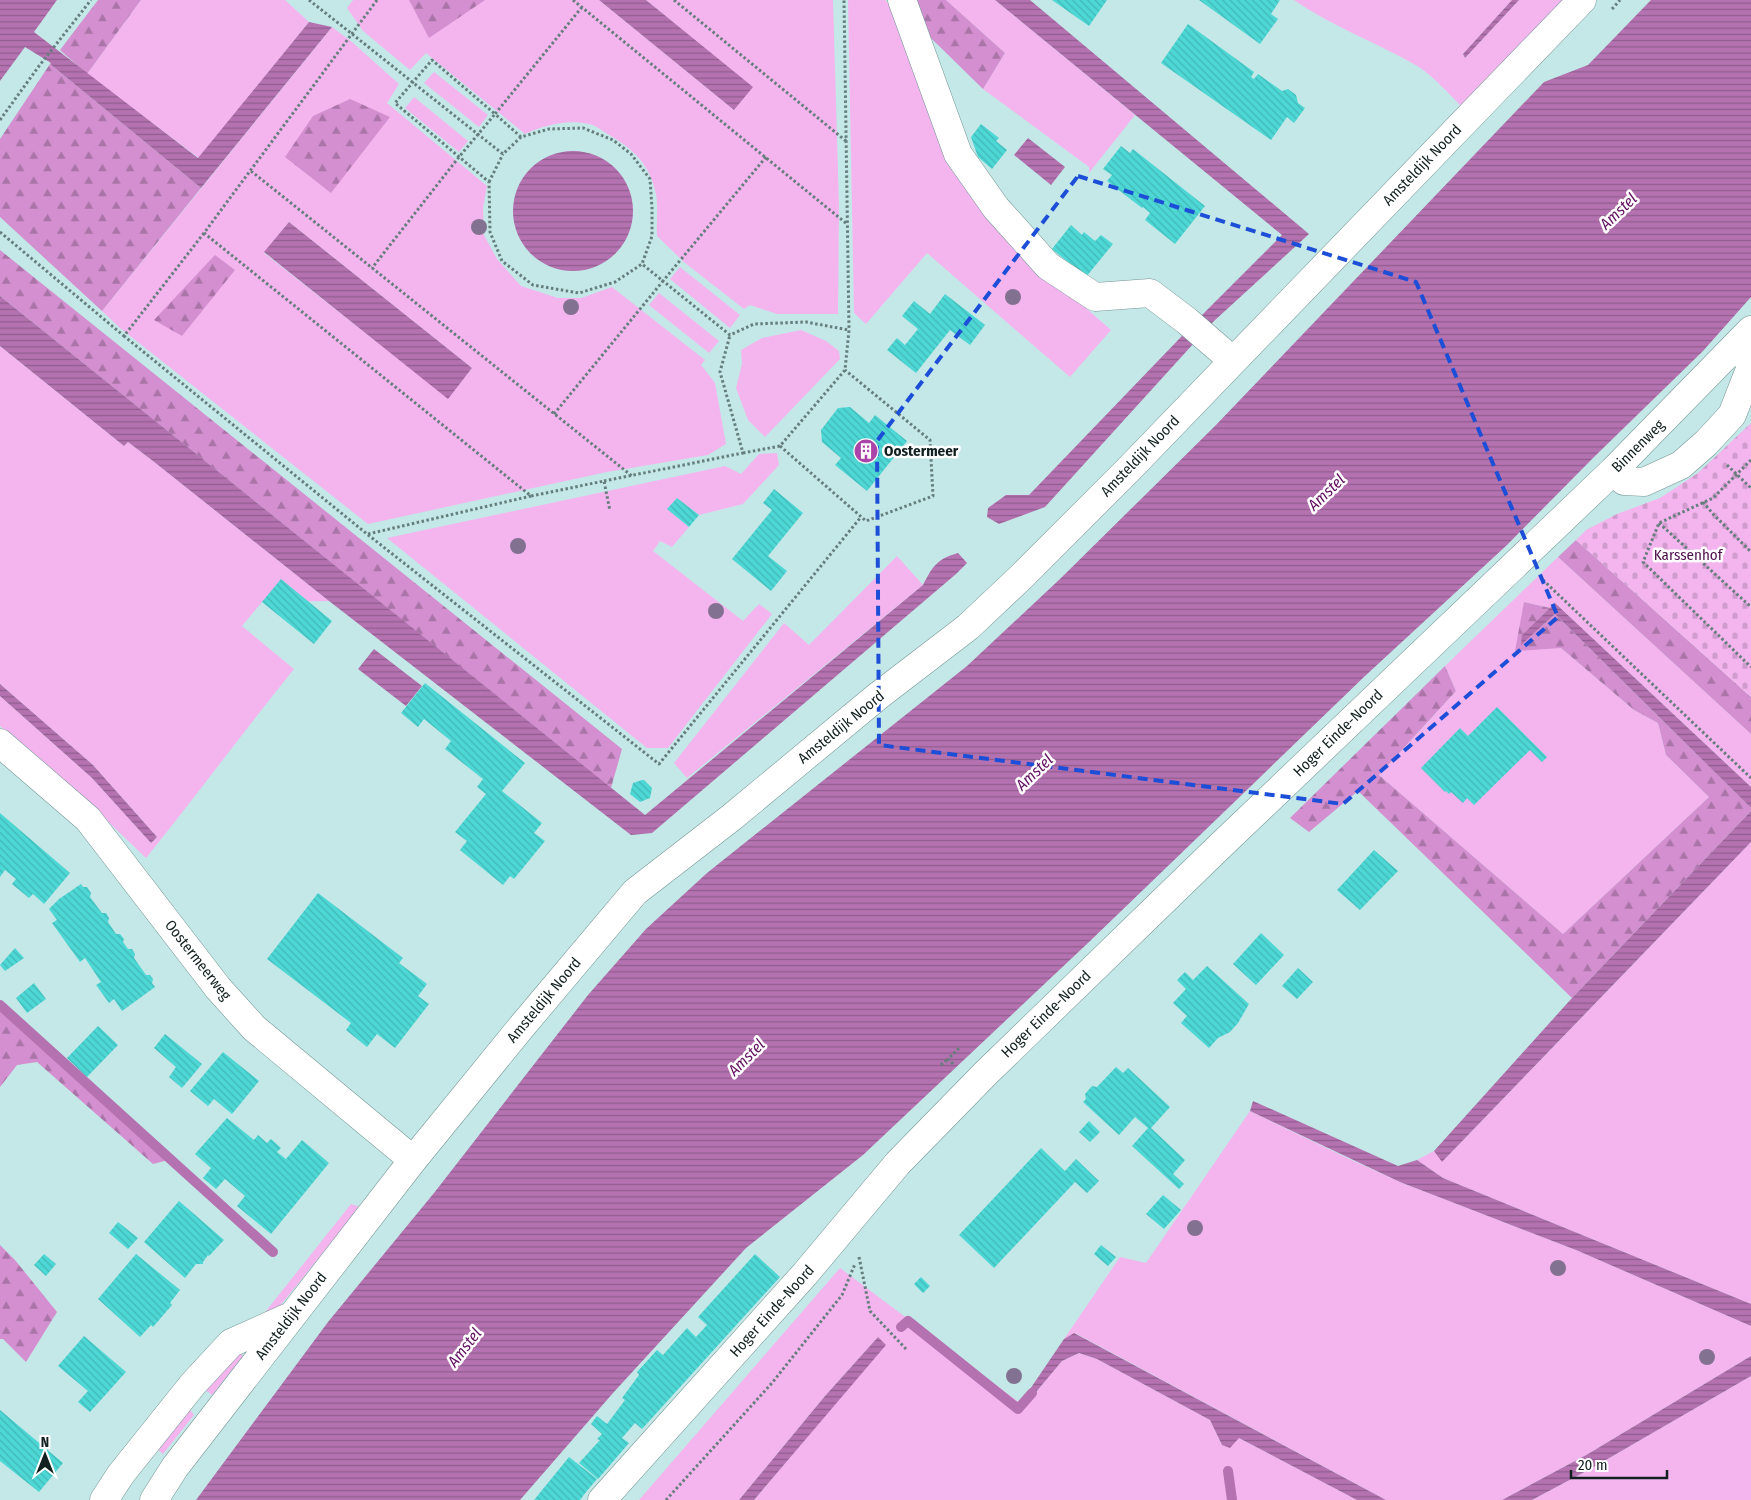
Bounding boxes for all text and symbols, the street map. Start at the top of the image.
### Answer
street label: Amsteldijk Noord [1379,121,1465,209]
water label: Amstel [1595,189,1641,234]
street label: Amsteldijk Noord [1097,412,1183,500]
street label: Binnenweg [1608,416,1668,476]
building icon: Oostermeer [853,438,879,464]
place label: Oostermeer [884,442,959,460]
water label: Amstel [1303,470,1349,515]
park label: Karssenhof [1654,546,1724,564]
street label: Hoger Einde-Noord [1290,686,1386,780]
street label: Amsteldijk Noord [794,687,888,767]
water label: Amstel [1011,750,1057,795]
street label: Oostermeerweg [161,916,235,1004]
street label: Amsteldijk Noord [503,954,585,1046]
street label: Hoger Einde-Noord [998,967,1094,1061]
water label: Amstel [723,1035,769,1080]
street label: Hoger Einde-Noord [726,1261,818,1361]
street label: Amsteldijk Noord [251,1269,331,1363]
water label: Amstel [443,1324,485,1371]
north arrow [20,1430,70,1480]
text: N [41,1434,49,1451]
scale bar [1571,1448,1667,1480]
text: 20 m [1578,1456,1608,1474]

